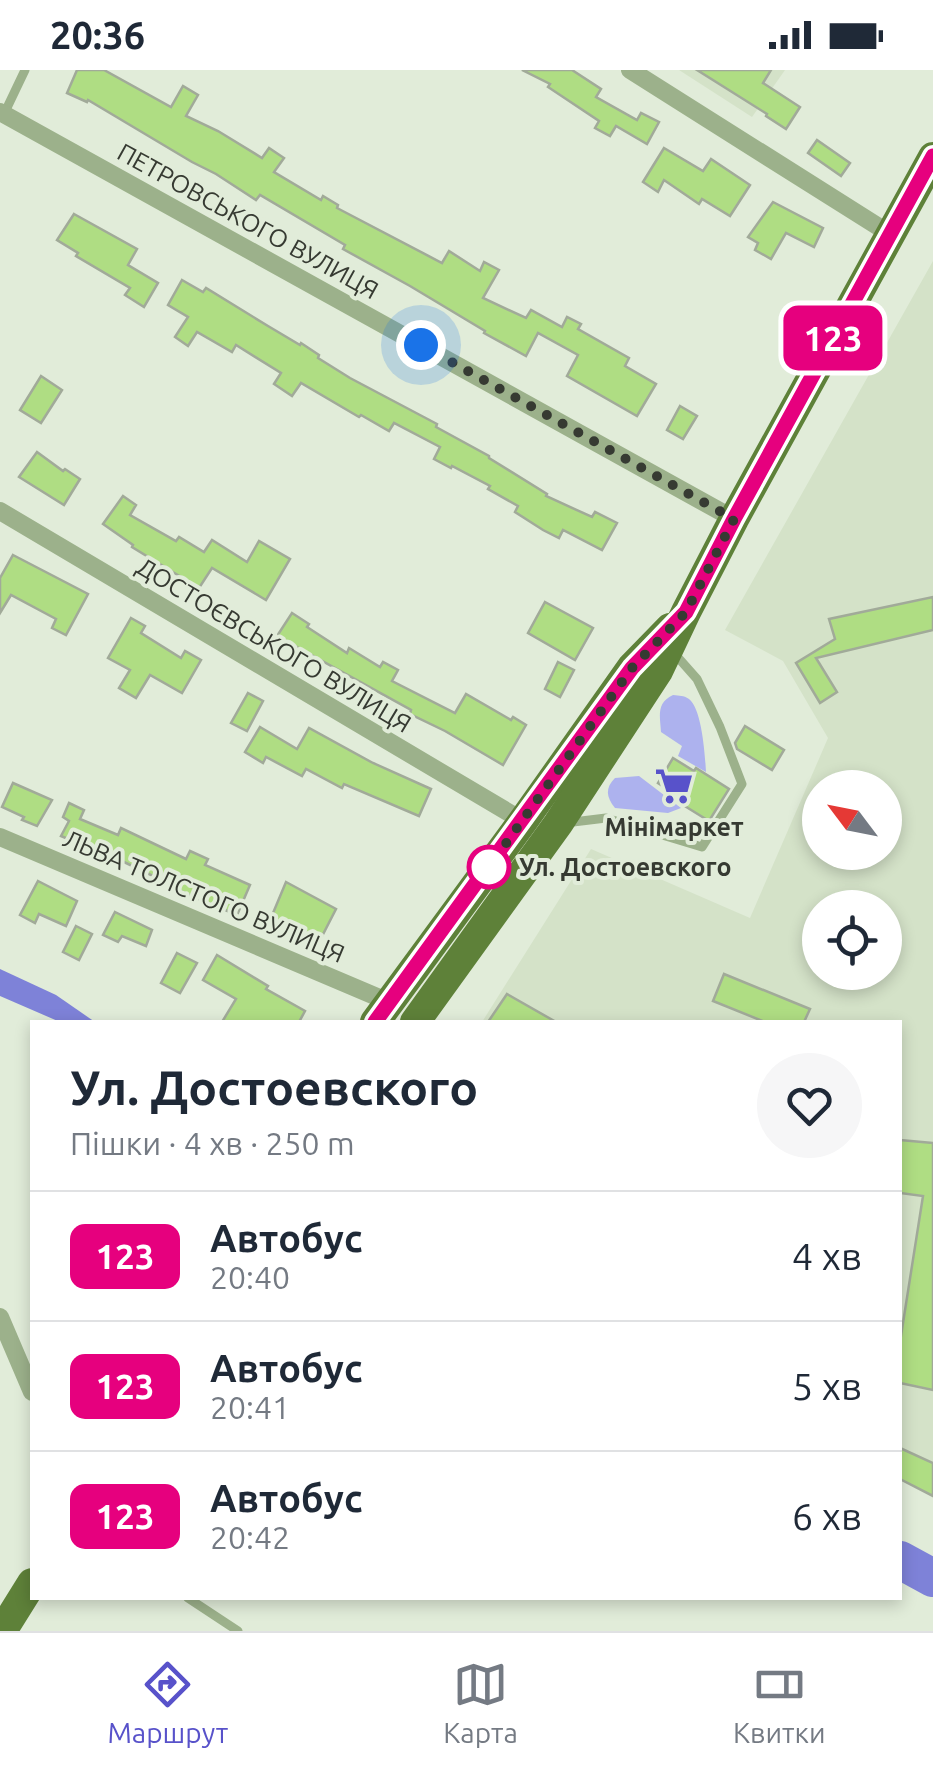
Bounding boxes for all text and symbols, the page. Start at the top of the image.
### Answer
text: 20:36 [50,14,145,56]
street label: ПЕТРОВСЬКОГО ВУЛИЦЯ [113,138,383,304]
line badge: 123 [776,306,890,370]
text: 123 [803,318,863,358]
your location [396,320,446,370]
street label: ДОСТОЄВСЬКОГО ВУЛИЦЯ [132,552,416,738]
supermarket icon: Мінімаркет [653,765,695,807]
north arrow [802,770,902,870]
map controls [802,770,902,990]
place label: Мінімаркет [604,813,744,841]
street label: ЛЬВА ТОЛСТОГО ВУЛИЦЯ [59,824,349,968]
marker: Ул. Достоевского [468,846,510,888]
place label: Ул. Достоевского [519,853,732,881]
button: locate [802,890,902,990]
button: heart [757,1053,862,1158]
text: Ул. Достоевского [70,1060,478,1114]
text: Пішки · 4 хв · 250 m [70,1125,355,1161]
text: Автобус [210,1217,363,1259]
text: 4 хв [792,1235,862,1277]
text: 123 [95,1236,155,1276]
text: 20:40 [210,1259,290,1295]
text: Автобус [210,1347,363,1389]
text: 5 хв [792,1365,862,1407]
text: 123 [95,1366,155,1406]
text: 20:41 [210,1389,290,1425]
text: Автобус [210,1477,363,1519]
text: 6 хв [792,1495,862,1537]
text: 123 [95,1496,155,1536]
text: 20:42 [210,1519,290,1555]
tab: Маршрут [108,1657,228,1748]
tab: Карта [443,1657,518,1748]
tab: Квитки [733,1657,825,1748]

